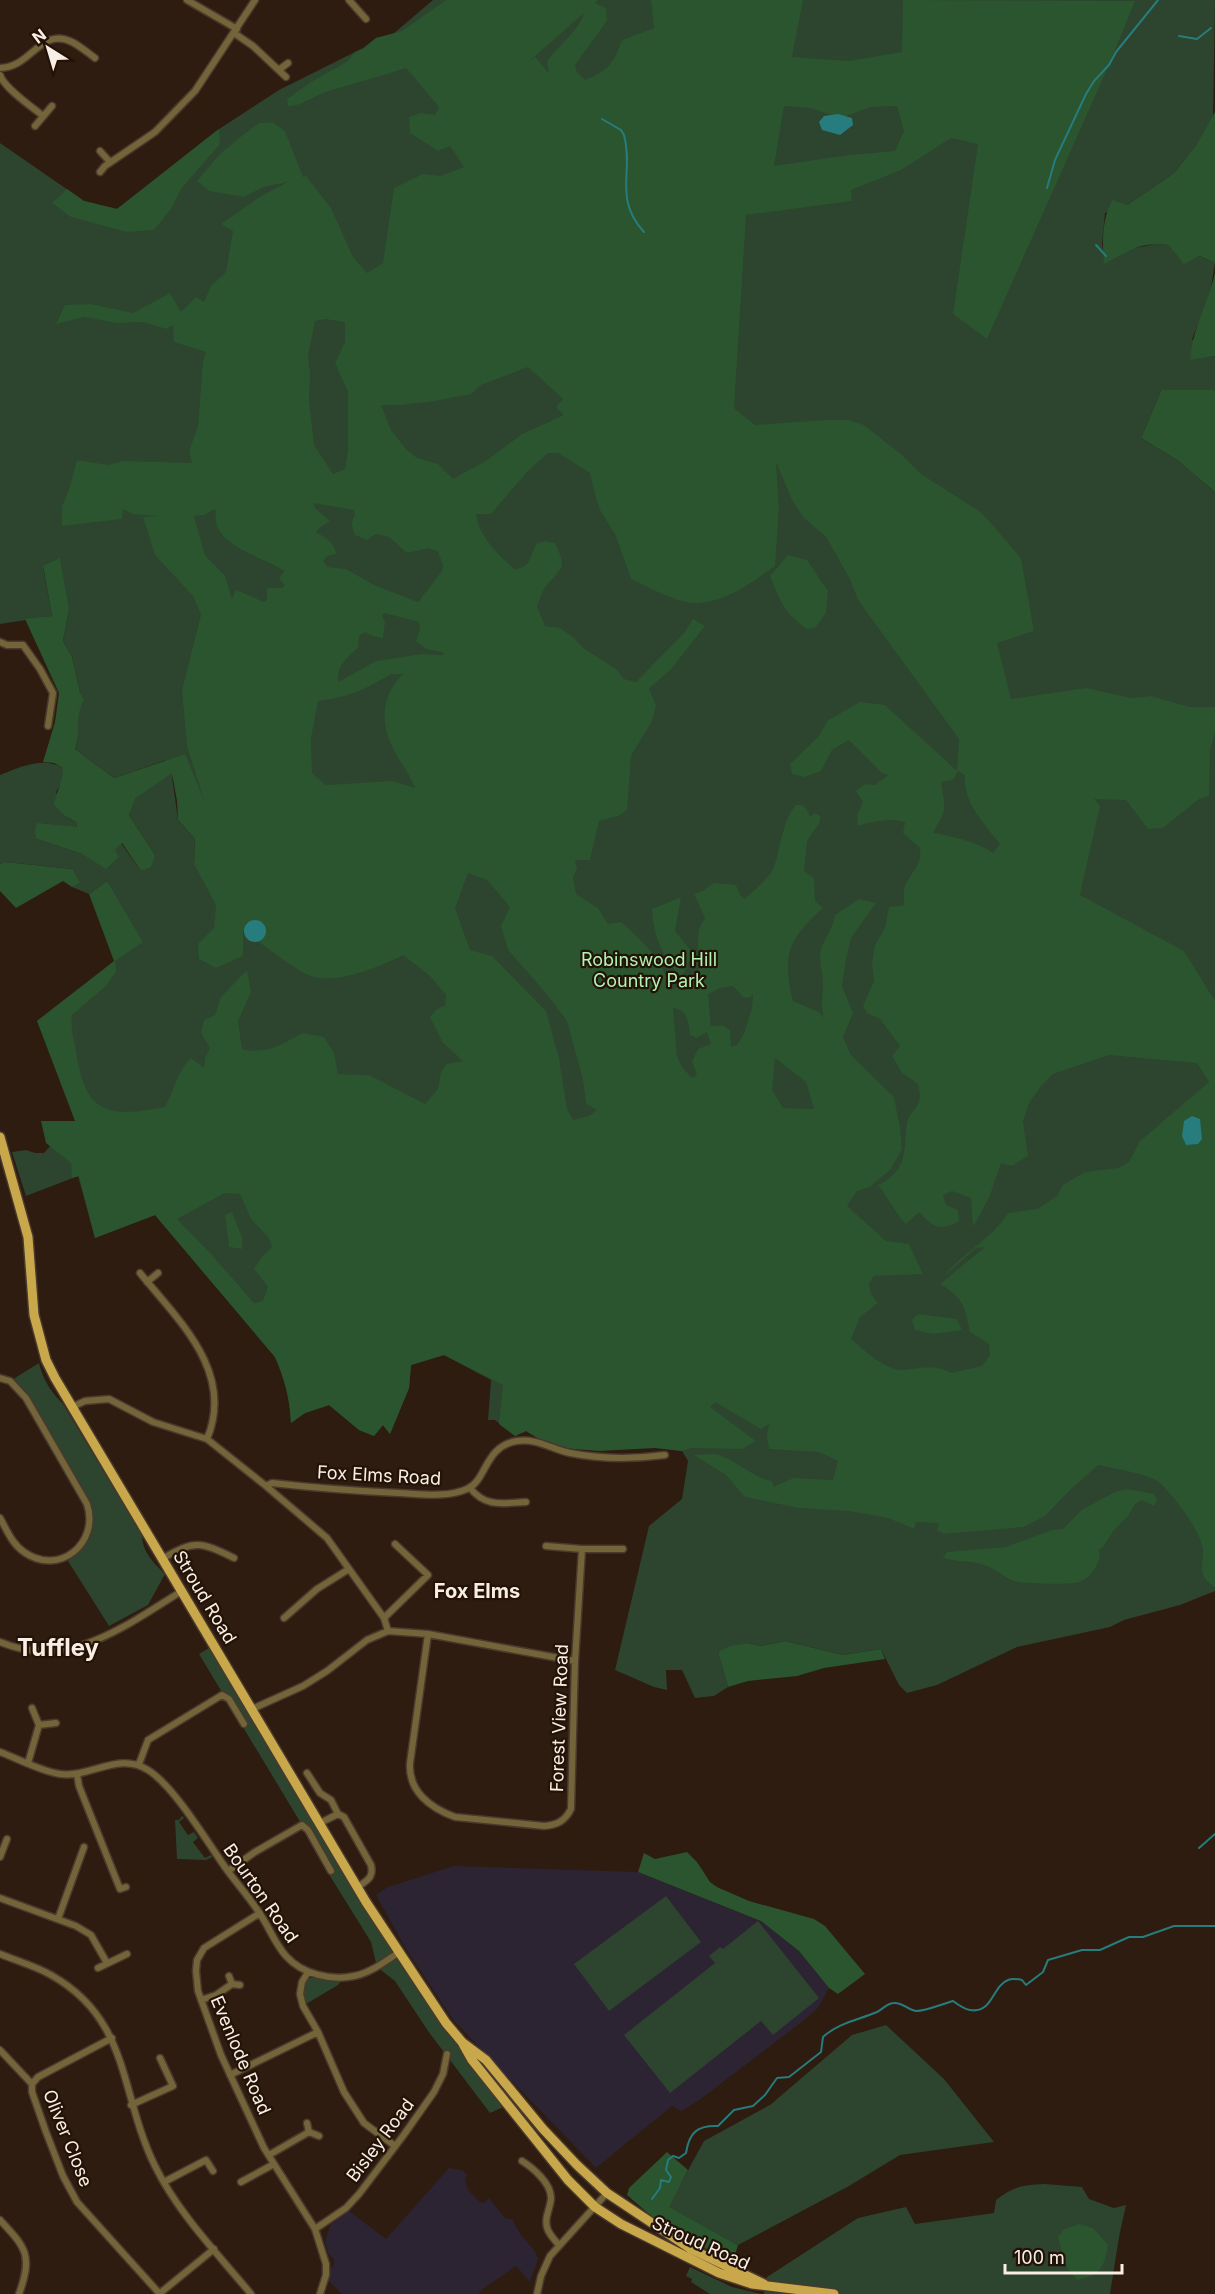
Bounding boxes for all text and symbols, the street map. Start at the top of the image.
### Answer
north arrow [18,18,78,78]
text: N [28,24,50,48]
park label: Robinswood Hill Country Park [581,949,717,991]
street label: Fox Elms Road [316,1461,442,1489]
street label: Stroud Road [169,1547,241,1647]
district label: Fox Elms [434,1579,520,1603]
district label: Tuffley [17,1633,100,1662]
street label: Forest View Road [546,1644,572,1792]
street label: Bourton Road [219,1840,303,1946]
street label: Evenlode Road [207,1993,275,2117]
street label: Oliver Close [39,2086,97,2190]
street label: Bisley Road [342,2094,418,2186]
street label: Stroud Road [649,2212,753,2274]
scale bar [1005,2237,1122,2275]
text: 100 m [1014,2247,1065,2268]

